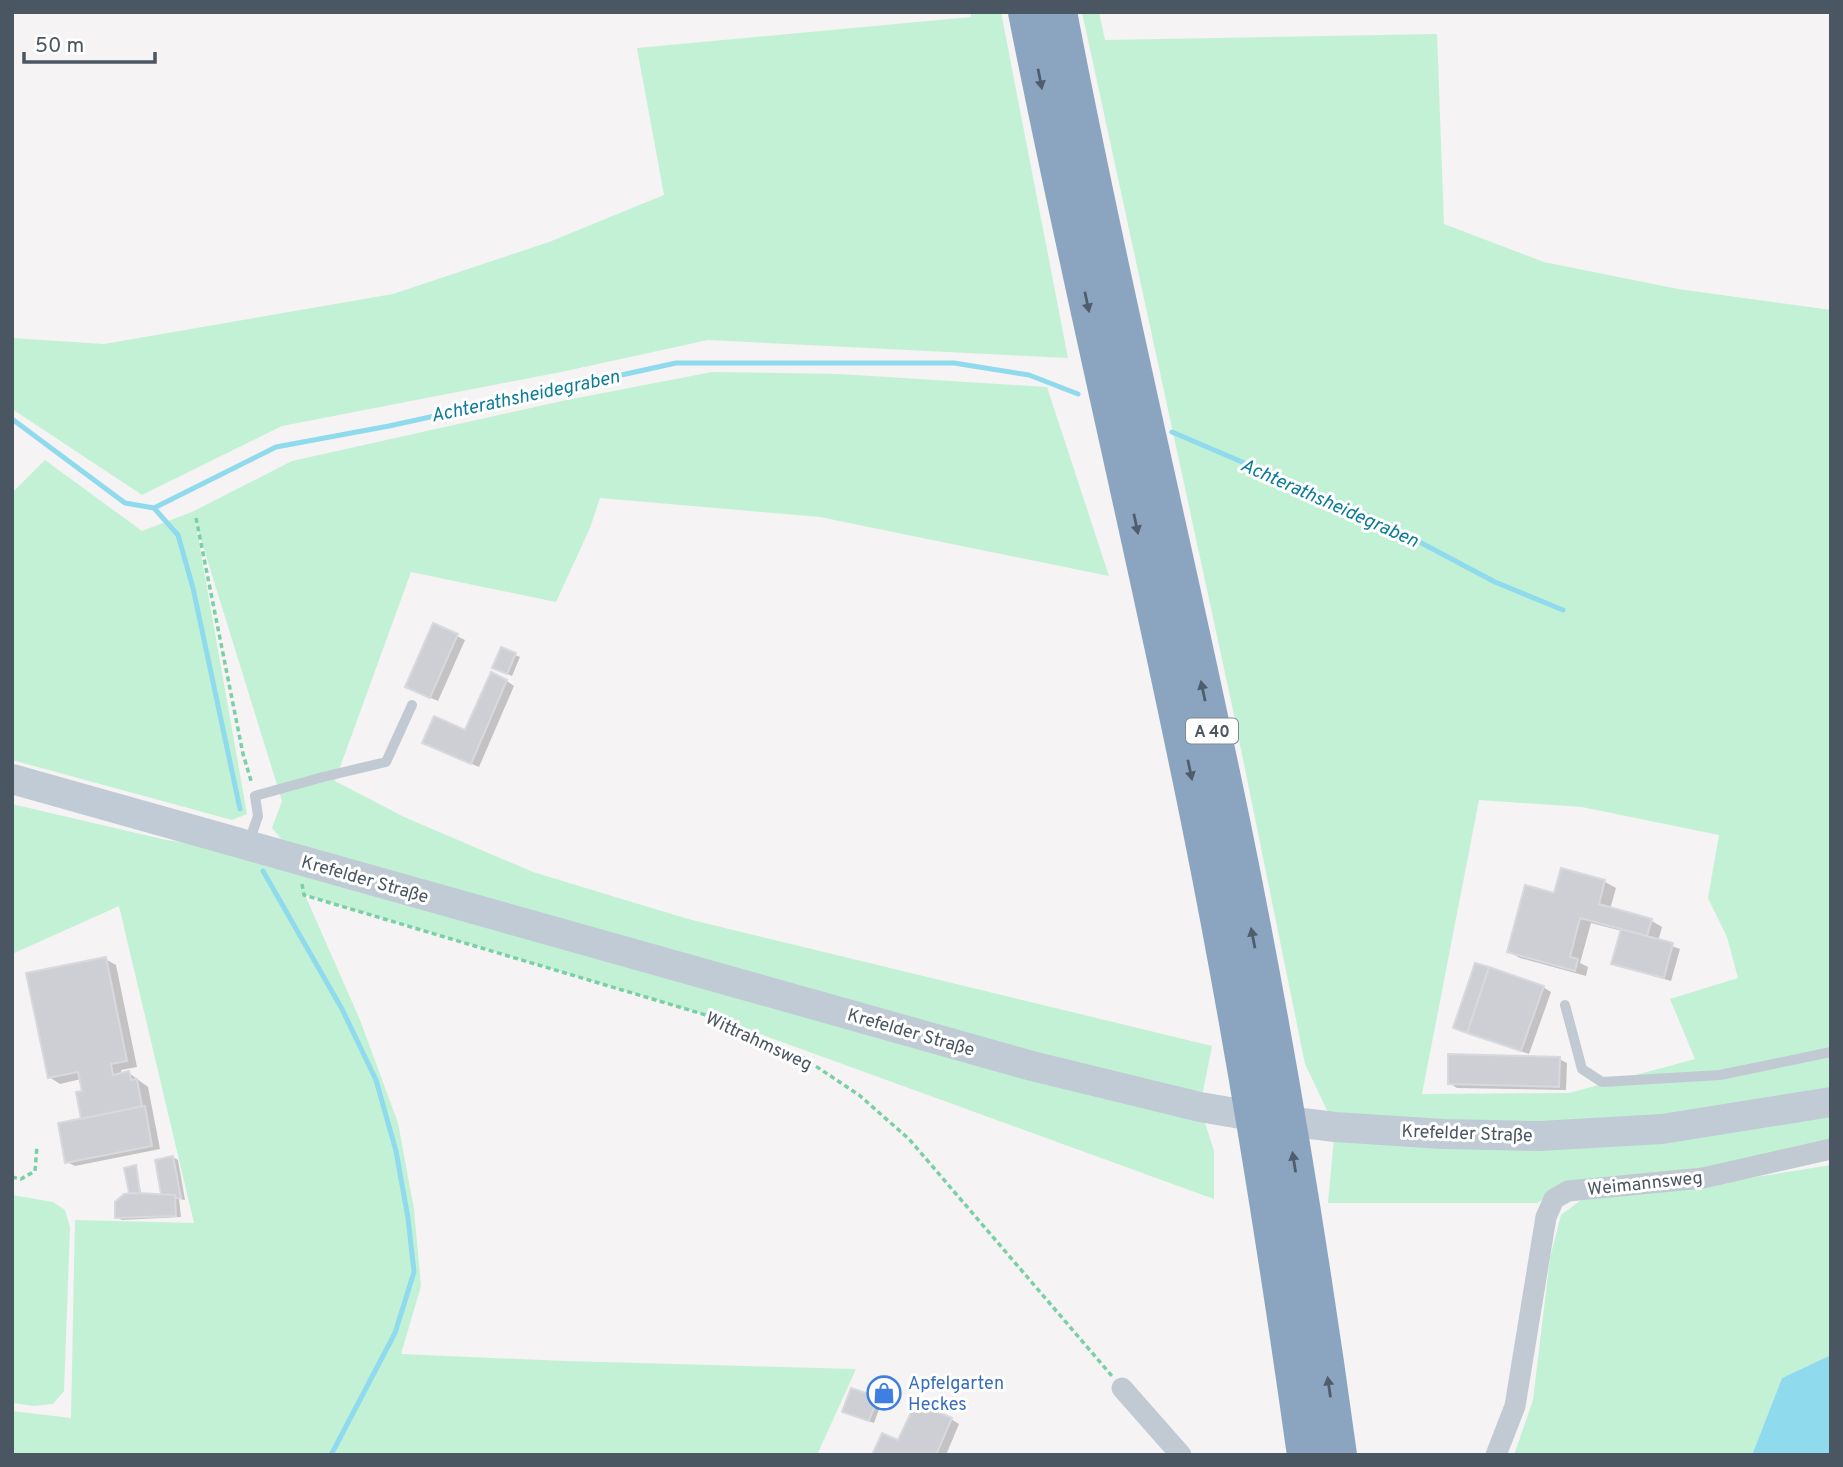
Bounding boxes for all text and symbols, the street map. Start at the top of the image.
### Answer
scale bar [24,21,156,65]
text: 50 m [35,33,84,60]
one-way arrow [1035,68,1046,90]
one-way arrow [1082,291,1093,313]
water label: Achterathsheidegraben [429,365,623,429]
water label: Achterathsheidegraben [1237,454,1422,554]
one-way arrow [1131,513,1142,535]
one-way arrow [1198,680,1209,702]
road number: A 40 [1186,718,1238,744]
one-way arrow [1184,759,1195,781]
street label: Krefelder Straße [298,851,431,910]
one-way arrow [1248,927,1259,949]
street label: Krefelder Straße [844,1004,977,1063]
street label: Wittrahmsweg [701,1008,815,1077]
street label: Krefelder Straße [1401,1121,1533,1148]
one-way arrow [1288,1151,1299,1173]
street label: Weimannsweg [1586,1167,1704,1202]
place label: Apfelgarten Heckes [908,1373,1004,1417]
shop icon: Apfelgarten Heckes [865,1374,903,1412]
one-way arrow [1323,1376,1334,1398]

